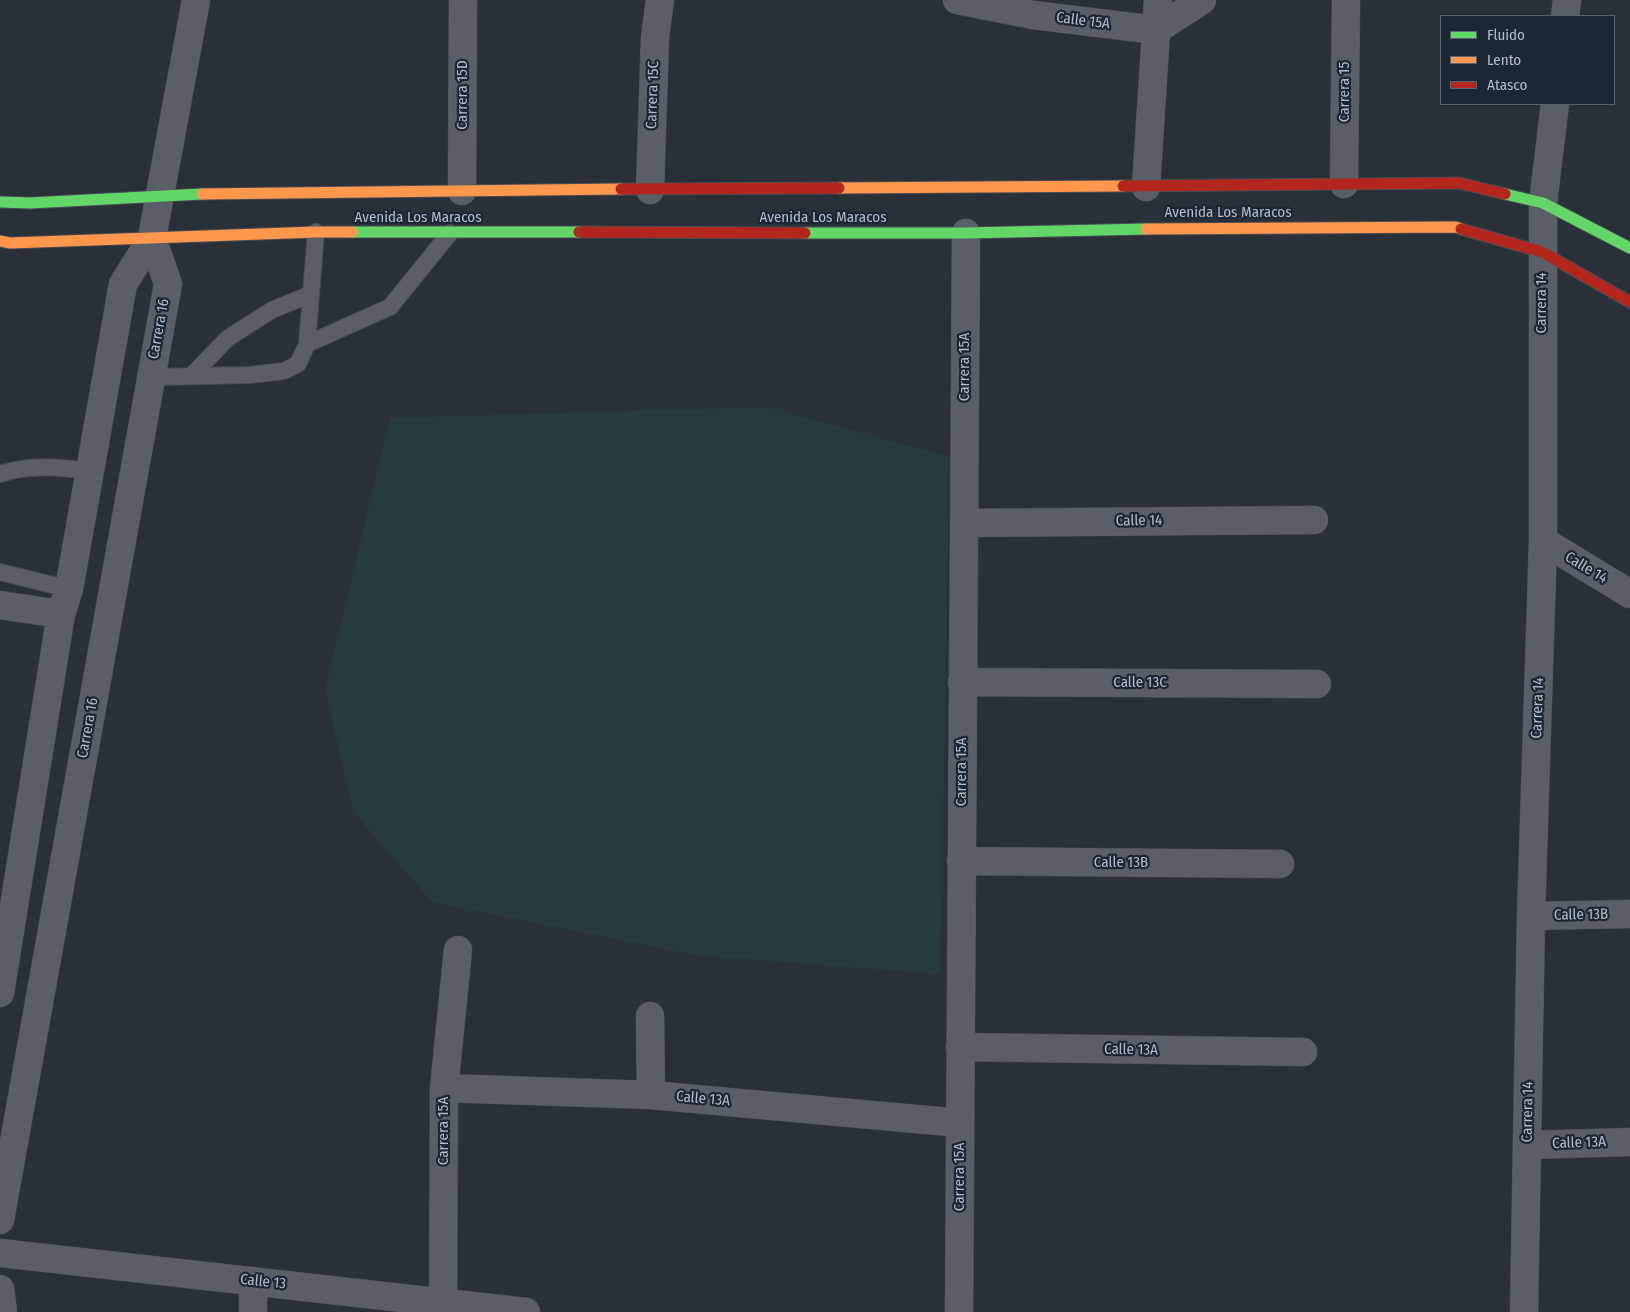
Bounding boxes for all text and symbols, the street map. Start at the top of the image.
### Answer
street label: Calle 15A [1055,9,1111,33]
legend [1440,15,1615,105]
text: Fluido [1487,26,1525,44]
text: Lento [1487,51,1521,69]
street label: Carrera 15D [454,60,472,130]
street label: Carrera 15C [643,61,663,129]
street label: Carrera 15 [1336,62,1354,122]
text: Atasco [1487,76,1527,94]
street label: Avenida Los Maracos [1164,204,1292,222]
street label: Avenida Los Maracos [354,209,482,227]
street label: Avenida Los Maracos [759,209,887,227]
street label: Carrera 14 [1533,272,1551,334]
street label: Carrera 16 [145,297,173,361]
street label: Carrera 15A [956,333,974,401]
street label: Calle 14 [1116,512,1162,530]
street label: Calle 14 [1561,548,1611,588]
street label: Calle 13C [1113,674,1167,692]
street label: Carrera 14 [1528,677,1548,739]
street label: Carrera 16 [74,696,102,760]
street label: Carrera 15A [953,738,971,806]
street label: Calle 13B [1094,854,1148,872]
street label: Calle 13B [1554,906,1608,924]
street label: Calle 13A [1104,1041,1158,1059]
street label: Carrera 14 [1518,1081,1538,1143]
street label: Calle 13A [675,1088,731,1110]
street label: Carrera 15A [435,1097,453,1165]
street label: Calle 13A [1552,1133,1606,1153]
street label: Carrera 15A [951,1143,969,1211]
street label: Calle 13 [239,1271,287,1293]

